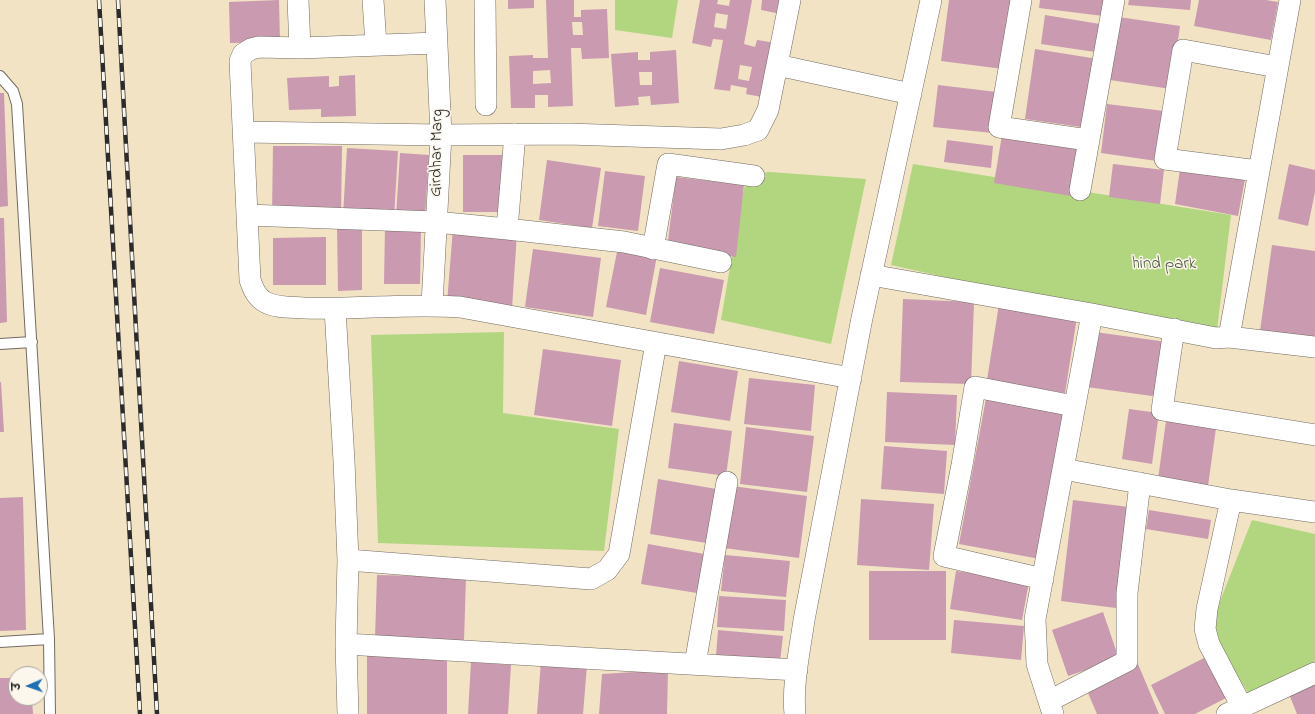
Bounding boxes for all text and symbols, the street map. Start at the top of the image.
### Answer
street label: Girdhar Marg [427,109,449,197]
park label: hind park [1132,255,1196,275]
north arrow [8,666,48,706]
text: उ [9,682,25,690]

